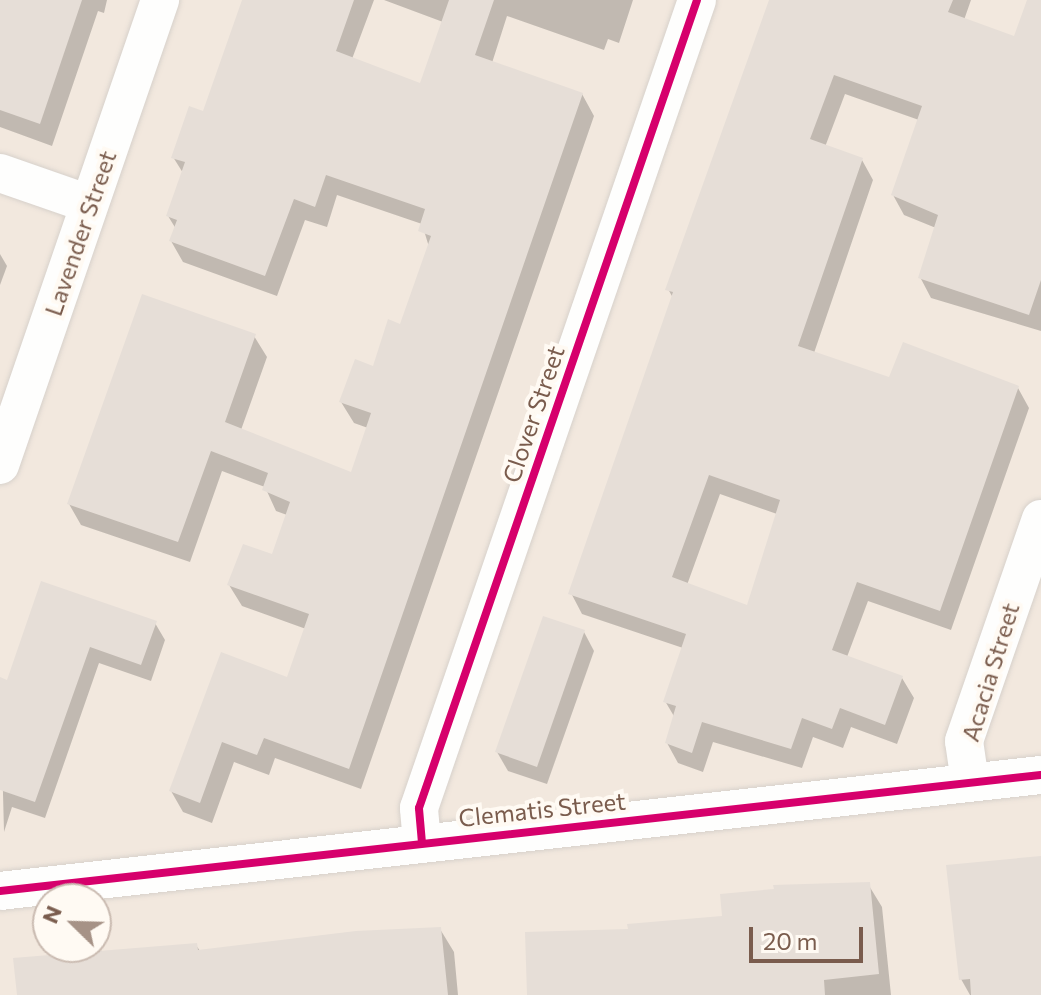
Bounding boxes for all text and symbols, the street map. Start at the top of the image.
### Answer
street label: Lavender Street [38,147,122,319]
street label: Clover Street [496,342,570,486]
street label: Acacia Street [955,599,1025,745]
street label: Clematis Street [457,786,627,832]
north arrow [32,883,112,963]
text: N [36,901,67,927]
scale bar [753,911,867,961]
text: 20 m [763,926,817,955]

